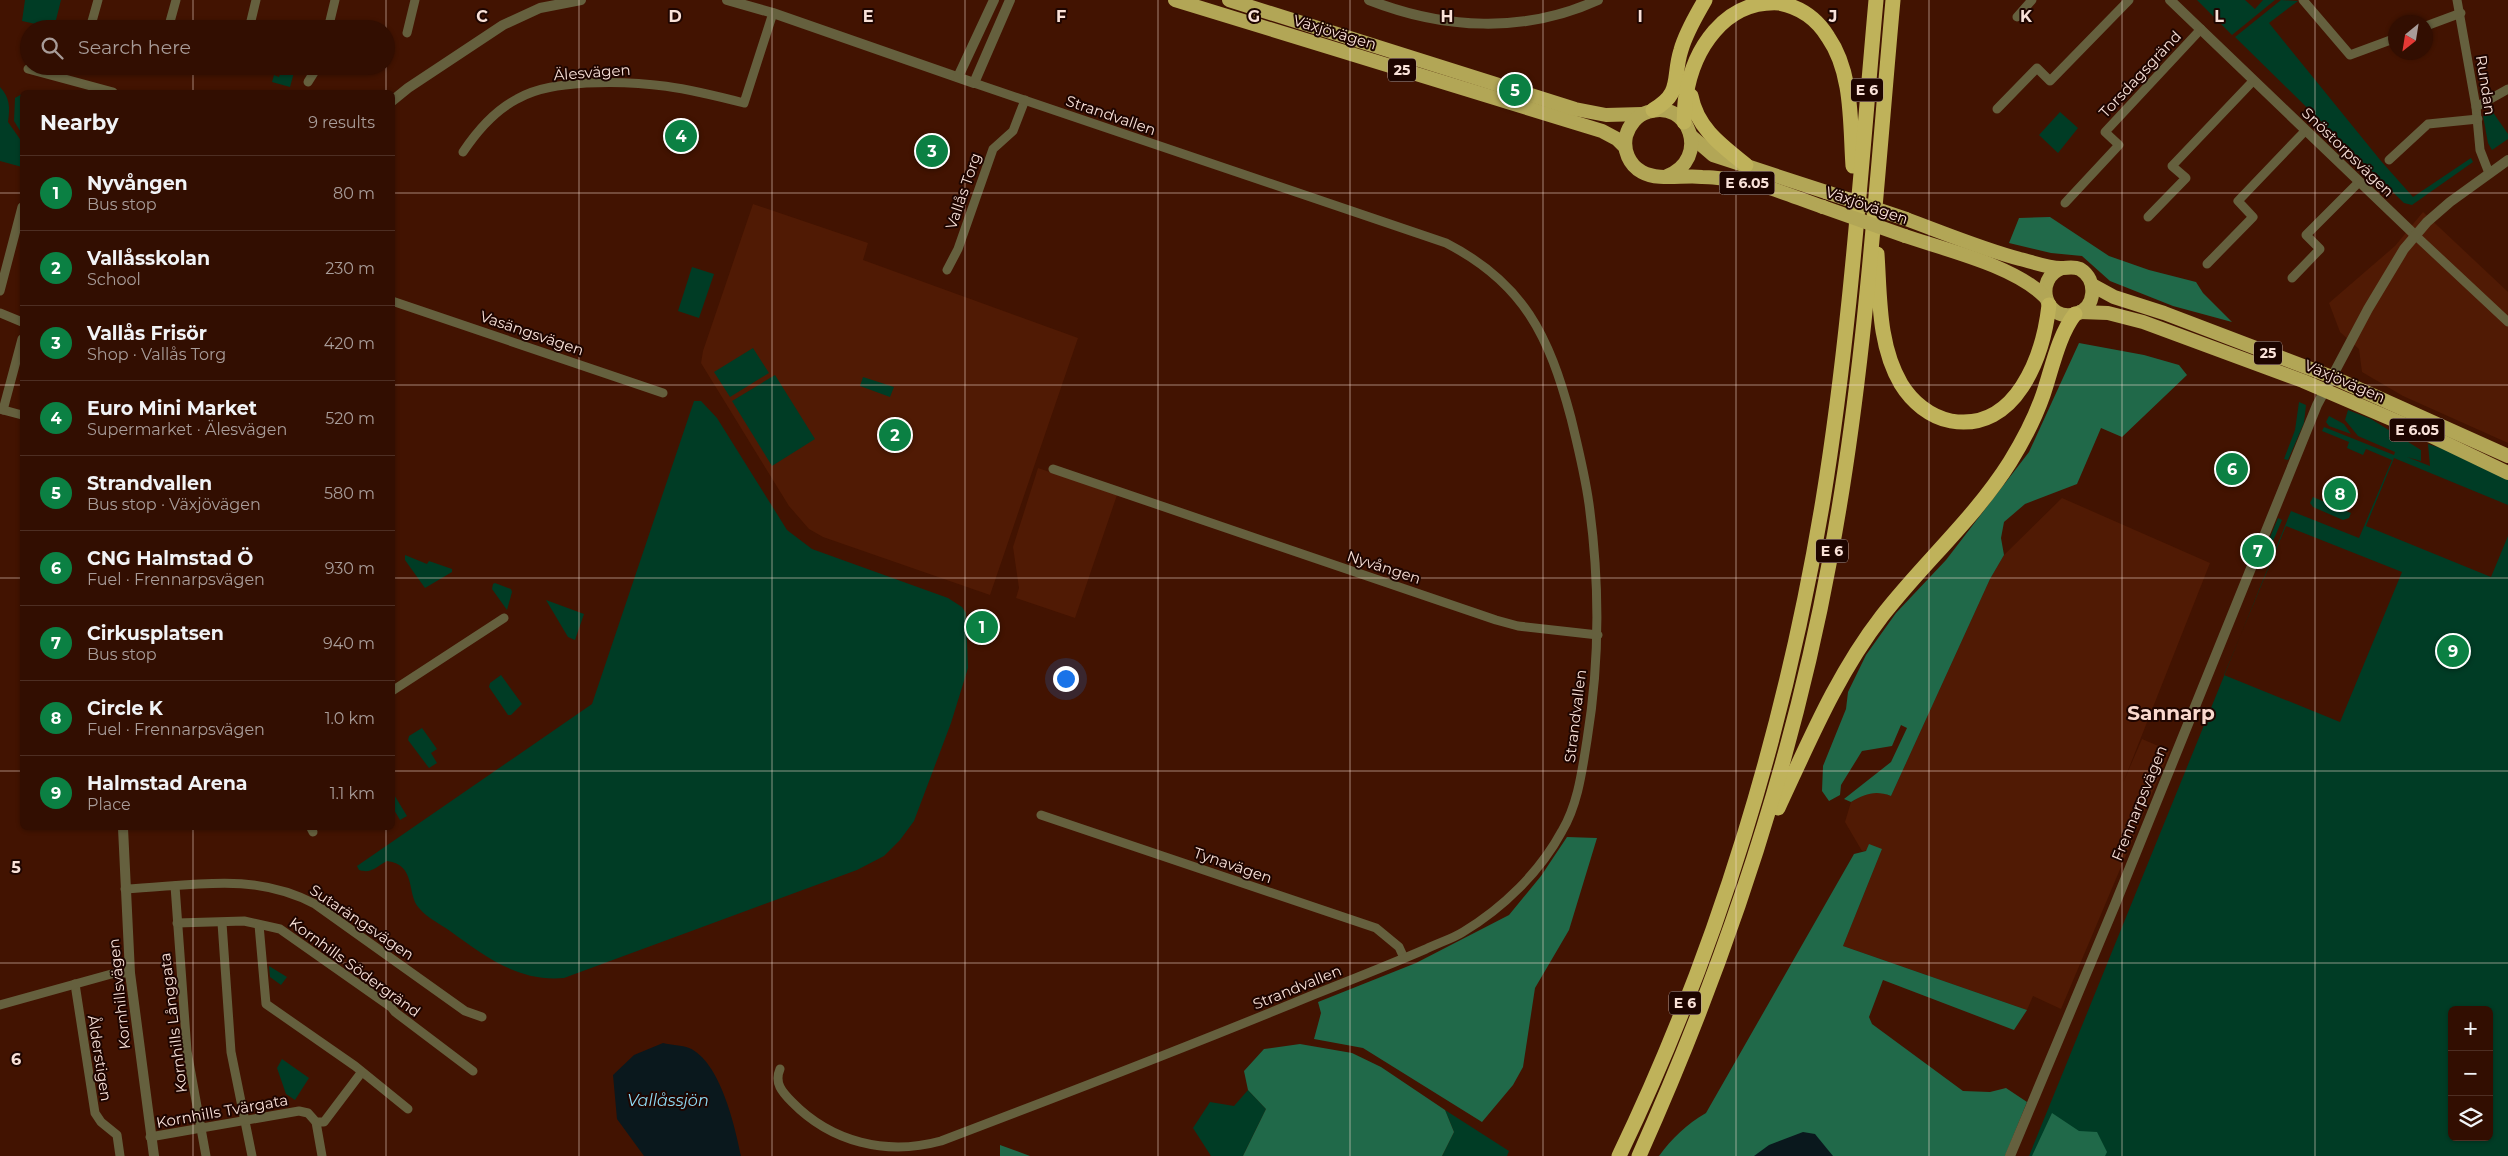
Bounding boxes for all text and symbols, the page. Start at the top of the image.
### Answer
text: C [476,7,488,26]
text: D [668,7,682,26]
text: E [863,7,873,26]
text: F [1056,7,1066,26]
text: G [1248,7,1260,26]
text: H [1441,7,1453,26]
text: I [1637,7,1643,26]
text: J [1828,7,1837,26]
text: K [2020,7,2033,26]
text: L [2214,7,2224,26]
street label: Växjövägen [1291,10,1379,54]
north arrow [2388,15,2433,60]
search box [20,20,395,75]
street label: Torsdagsgränd [2095,27,2185,121]
icon: search [38,34,66,62]
text: Search here [78,36,191,59]
street label: Rundan [2472,54,2500,116]
road number: 25 [1388,58,1416,82]
street label: Älesvägen [553,60,631,84]
pin: 5 [1499,71,1531,109]
road number: E 6 [1851,78,1883,102]
street label: Strandvallen [1064,91,1158,139]
street label: Snöstorpsvägen [2298,103,2398,201]
text: Nearby [40,110,119,135]
text: 9 results [308,113,375,132]
pin: 4 [665,117,697,155]
pin: 3 [916,132,948,170]
street label: Vallås Torg [941,150,985,232]
text: Nyvången [87,172,188,195]
road number: E 6.05 [1720,172,1774,194]
street label: Växjövägen [1823,182,1911,228]
text: 1 [53,184,59,203]
text: 80 m [333,184,375,203]
text: Bus stop [87,195,157,214]
text: Vallåsskolan [87,247,210,270]
text: 2 [51,259,61,278]
text: 230 m [325,259,375,278]
text: School [87,270,141,289]
street label: Vasängsvägen [478,306,586,360]
text: Vallås Frisör [87,322,207,345]
text: 3 [51,334,61,353]
text: 420 m [324,334,375,353]
road number: 25 [2254,342,2282,364]
text: Shop · Vallås Torg [87,345,226,364]
street label: Växjövägen [2302,355,2388,407]
text: Euro Mini Market [87,397,257,420]
text: 4 [50,409,62,428]
text: 520 m [325,409,375,428]
pin: 2 [879,416,911,454]
road number: E 6.05 [2390,418,2444,442]
text: Supermarket · Älesvägen [87,420,287,439]
pin: 6 [2216,450,2248,488]
text: Strandvallen [87,472,212,495]
pin: 8 [2324,475,2356,513]
text: 5 [51,484,61,503]
text: 580 m [324,484,375,503]
text: Bus stop · Växjövägen [87,495,261,514]
pin: 7 [2242,532,2274,570]
road number: E 6 [1816,540,1848,562]
street label: Nyvången [1345,546,1423,588]
text: CNG Halmstad Ö [87,547,253,570]
text: 6 [51,559,61,578]
text: 930 m [325,559,375,578]
text: Fuel · Frennarpsvägen [87,570,265,589]
pin: 1 [966,608,998,646]
text: Cirkusplatsen [87,622,224,645]
pin: 9 [2437,632,2469,670]
text: 7 [51,634,61,653]
text: 940 m [323,634,375,653]
text: Bus stop [87,645,157,664]
your location [1053,666,1079,692]
street label: Strandvallen [1560,668,1590,764]
text: Circle K [87,697,163,720]
district label: Sannarp [2127,701,2215,725]
text: 8 [51,709,61,728]
text: 1.0 km [325,709,375,728]
text: Fuel · Frennarpsvägen [87,720,265,739]
street label: Frennarpsvägen [2107,743,2171,863]
text: Halmstad Arena [87,772,247,795]
text: 9 [51,784,61,803]
text: 1.1 km [330,784,375,803]
text: Place [87,795,131,814]
street label: Tynavägen [1191,843,1275,887]
text: 5 [11,858,21,877]
street label: Sutarängsvägen [306,880,418,964]
street label: Kornhills Södergränd [286,913,424,1021]
street label: Kornhillsvägen [104,938,134,1050]
street label: Kornhills Långgata [155,952,191,1094]
street label: Strandvallen [1250,961,1344,1013]
road number: E 6 [1669,991,1701,1014]
map controls [2448,1006,2493,1141]
button: + [2448,1006,2493,1051]
street label: Ålderstigen [84,1014,116,1102]
text: 6 [11,1050,21,1069]
button: − [2448,1051,2493,1096]
street label: Kornhills Tvärgata [155,1090,289,1132]
water label: Vallåssjön [627,1091,709,1110]
button: layers [2448,1096,2493,1141]

